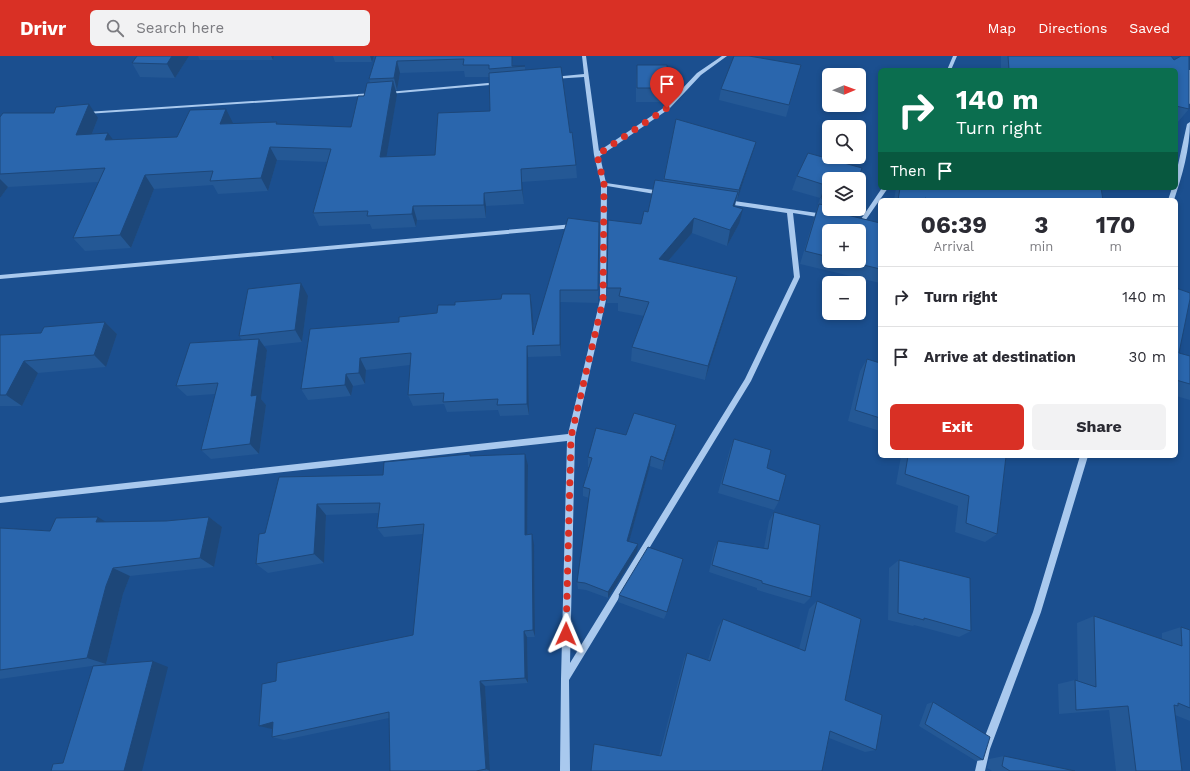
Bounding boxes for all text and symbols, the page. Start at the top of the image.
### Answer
search box [90,10,370,46]
text: Drivr [20,17,66,40]
icon: search [104,17,126,39]
text: Search here [136,19,224,37]
text: Map [988,20,1016,36]
text: Directions [1038,20,1107,36]
text: Saved [1129,20,1170,36]
pin [650,67,684,108]
north arrow [822,68,866,112]
map controls [822,68,866,320]
icon: arrive [656,73,678,95]
text: 140 m [956,83,1039,116]
icon: right [890,84,942,136]
text: Turn right [956,117,1042,138]
button: search [822,120,866,164]
icon: arrive [934,160,956,182]
text: Then [890,162,926,180]
button: layers [822,172,866,216]
text: 06:39 [920,211,987,239]
text: 3 [1034,211,1048,239]
text: 170 [1096,211,1136,239]
button: + [822,224,866,268]
text: Arrival [933,239,974,254]
text: min [1029,239,1053,254]
text: m [1109,239,1122,254]
button: − [822,276,866,320]
icon: right [890,286,912,308]
text: Turn right [924,288,997,306]
text: 140 m [1122,288,1166,306]
icon: arrive [890,346,912,368]
text: Arrive at destination [924,348,1076,366]
text: 30 m [1129,348,1166,366]
button: Exit [890,404,1024,450]
button: Share [1032,404,1166,450]
position arrow [545,613,587,655]

